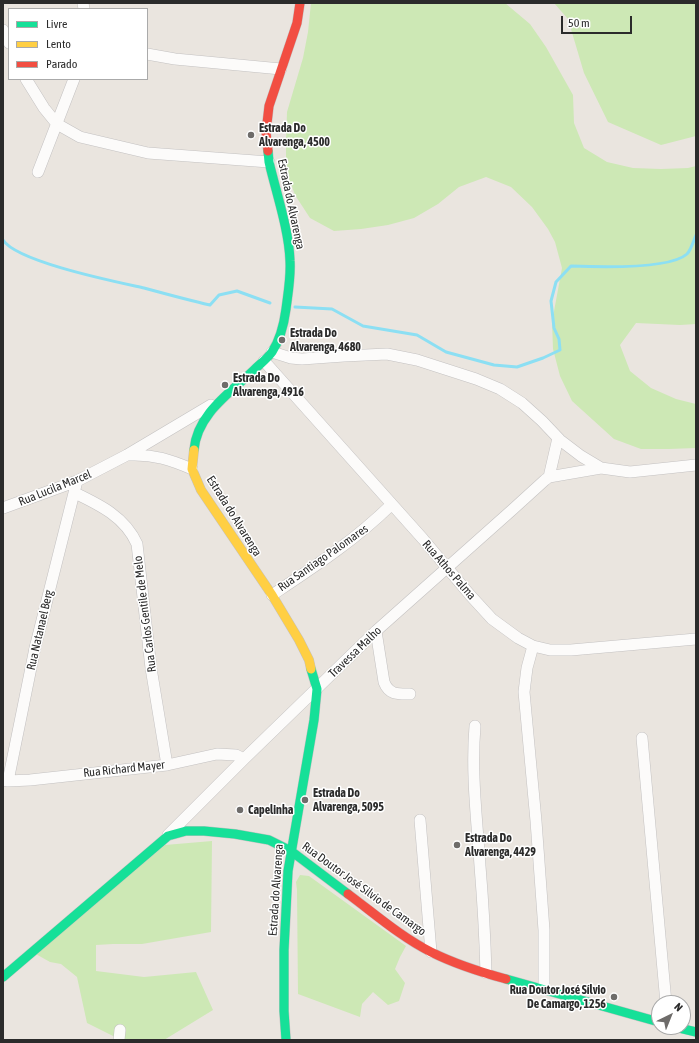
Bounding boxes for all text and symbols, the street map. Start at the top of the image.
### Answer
legend [8,8,148,80]
scale bar [563,8,634,34]
text: 50 m [568,16,590,30]
text: Livre [46,17,67,31]
text: Lento [46,37,71,51]
text: Parado [46,57,77,71]
place label: Estrada Do Alvarenga, 4500 [259,121,330,149]
marker: Estrada Do Alvarenga, 4500 [246,130,256,140]
street label: Estrada do Alvarenga [274,157,308,251]
place label: Estrada Do Alvarenga, 4680 [290,326,361,354]
marker: Estrada Do Alvarenga, 4680 [277,335,287,345]
place label: Estrada Do Alvarenga, 4916 [233,371,304,399]
marker: Estrada Do Alvarenga, 4916 [220,380,230,390]
street label: Rua Lucila Marcel [16,467,94,509]
street label: Estrada do Alvarenga [203,473,265,559]
street label: Rua Santiago Palomares [275,521,371,595]
street label: Rua Athos Palma [419,537,479,603]
street label: Rua Carlos Gentile de Melo [131,555,159,673]
street label: Rua Natanael Berg [24,588,56,672]
street label: Travessa Malho [326,623,384,681]
street label: Rua Richard Mayer [83,758,165,780]
place label: Estrada Do Alvarenga, 5095 [313,786,384,814]
marker: Estrada Do Alvarenga, 5095 [300,795,310,805]
place label: Capelinha [248,803,293,817]
marker: Capelinha [235,805,245,815]
place label: Estrada Do Alvarenga, 4429 [465,831,536,859]
street label: Rua Doutor José Silvio de Camargo [299,839,429,939]
marker: Estrada Do Alvarenga, 4429 [452,840,462,850]
street label: Estrada do Alvarenga [266,844,286,936]
place label: Rua Doutor José Sílvio De Camargo, 1256 [510,983,606,1011]
marker: Rua Doutor José Sílvio De Camargo, 1256 [609,992,619,1002]
north arrow [651,995,691,1035]
text: N [672,1000,685,1014]

